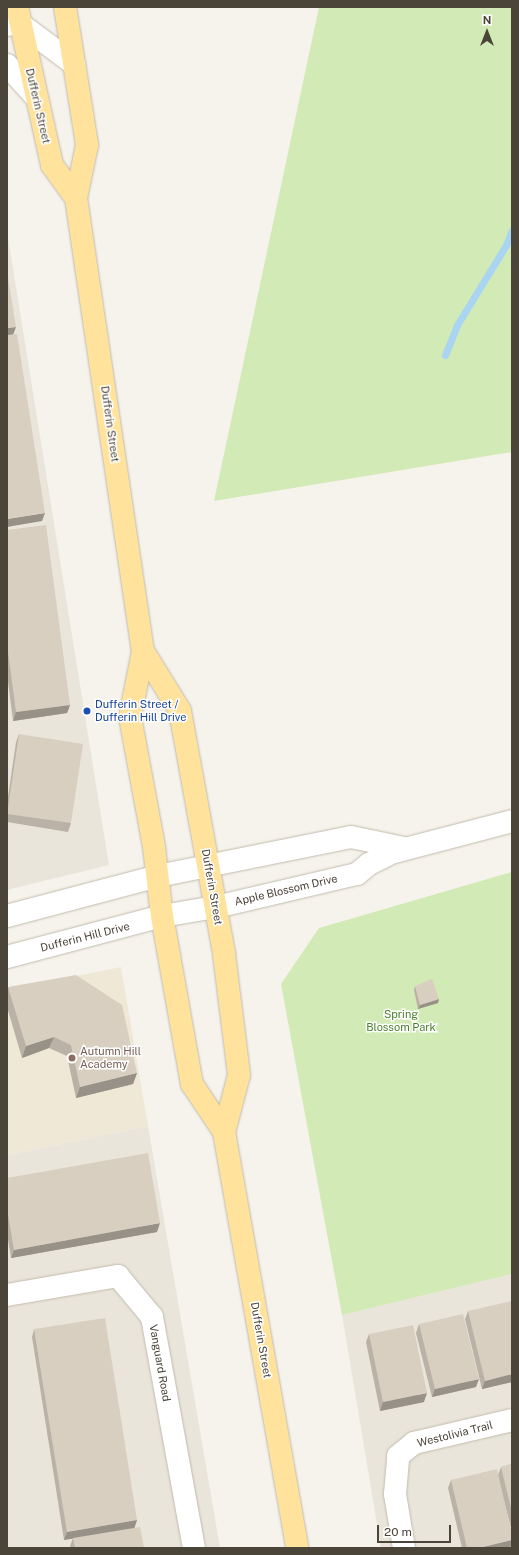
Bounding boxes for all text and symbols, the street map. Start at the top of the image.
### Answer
north arrow [467,12,507,52]
text: N [483,14,491,26]
street label: Dufferin Street [23,67,53,145]
street label: Dufferin Street [98,385,122,463]
place label: Dufferin Street / Dufferin Hill Drive [95,698,186,724]
marker: Dufferin Street / Dufferin Hill Drive [82,706,92,716]
street label: Dufferin Street [199,848,225,926]
street label: Apple Blossom Drive [233,872,339,908]
street label: Dufferin Hill Drive [39,920,131,954]
park label: Spring Blossom Park [366,1008,436,1034]
place label: Autumn Hill Academy [80,1045,141,1071]
marker: Autumn Hill Academy [67,1053,77,1063]
street label: Dufferin Street [248,1301,274,1379]
street label: Vanguard Road [147,1323,173,1403]
street label: Westolivia Trail [416,1418,494,1450]
scale bar [379,1517,453,1543]
text: 20 m [384,1525,412,1539]

